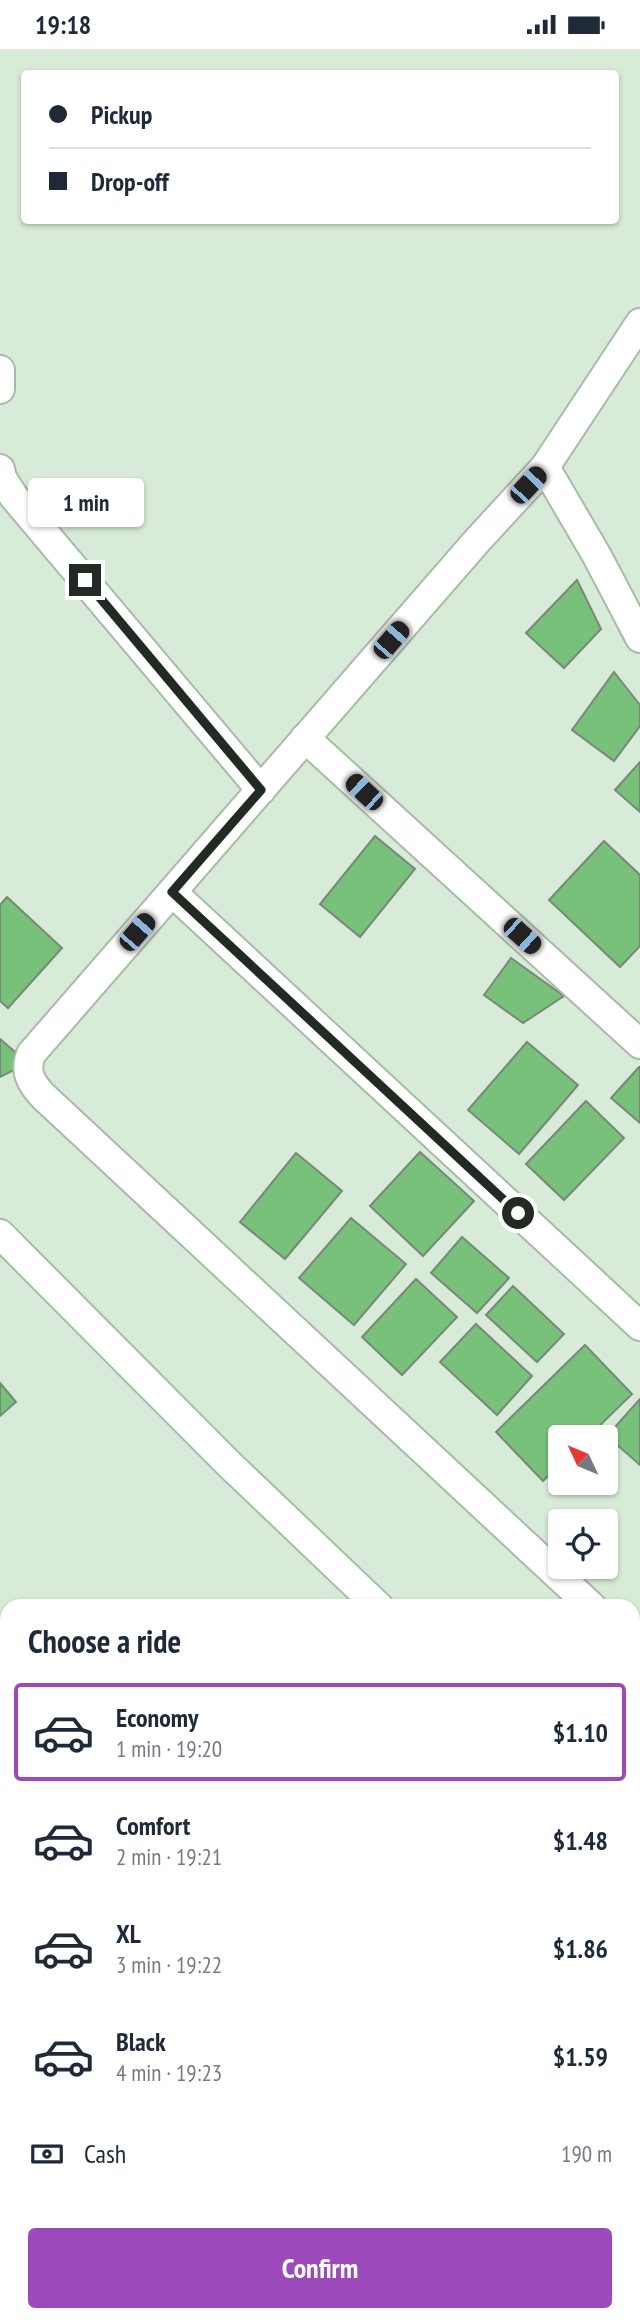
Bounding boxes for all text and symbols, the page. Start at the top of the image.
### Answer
text: 19:18 [35,8,91,41]
text: Pickup [91,98,152,131]
text: Drop-off [91,165,169,198]
car [506,462,551,508]
callout: 1 min [27,479,143,527]
text: 1 min [63,488,109,517]
route end [69,564,101,596]
car [370,617,413,663]
car [342,770,387,814]
car [116,909,159,955]
car [500,914,545,958]
route start [502,1197,534,1229]
north arrow [548,1425,618,1495]
map controls [548,1425,618,1579]
button: locate [548,1509,618,1579]
text: Choose a ride [28,1620,181,1662]
icon: car [32,1701,95,1764]
text: Economy [116,1701,198,1734]
text: $1.10 [553,1716,608,1749]
text: 1 min · 19:20 [116,1734,222,1763]
icon: car [32,1809,95,1872]
text: Comfort [116,1809,190,1842]
text: $1.48 [553,1824,608,1857]
text: 2 min · 19:21 [116,1842,222,1871]
icon: car [32,1917,95,1980]
text: XL [116,1917,141,1950]
text: $1.86 [553,1932,608,1965]
text: 3 min · 19:22 [116,1950,222,1979]
icon: car [32,2025,95,2088]
text: Black [116,2025,166,2058]
text: $1.59 [553,2040,608,2073]
text: 4 min · 19:23 [116,2058,222,2087]
icon: cash [28,2135,66,2173]
text: Cash [84,2137,126,2170]
text: 190 m [561,2139,612,2168]
button: Confirm [28,2228,612,2308]

